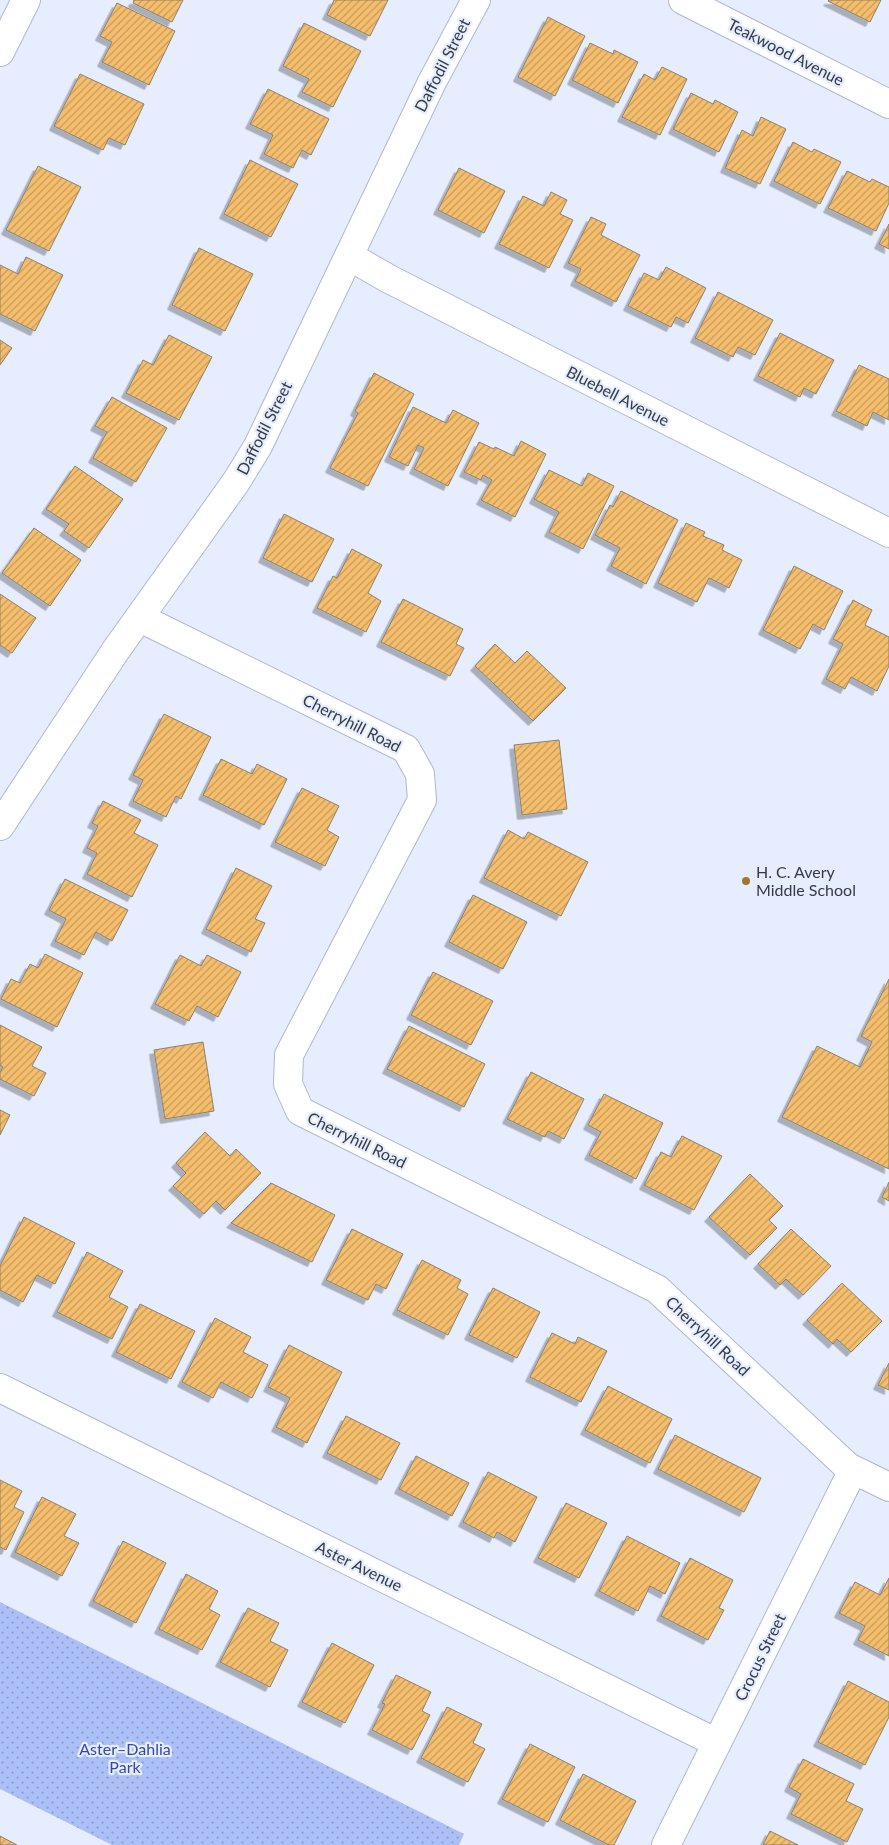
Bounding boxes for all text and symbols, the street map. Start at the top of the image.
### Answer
street label: Teakwood Avenue [725,14,848,89]
street label: Daffodil Street [410,15,473,115]
street label: Bluebell Avenue [564,361,673,430]
street label: Daffodil Street [232,378,295,478]
street label: Cherryhill Road [300,690,405,756]
place label: H. C. Avery Middle School [756,862,856,899]
marker: H. C. Avery Middle School [740,875,752,887]
street label: Cherryhill Road [305,1107,410,1172]
street label: Cherryhill Road [662,1292,754,1379]
street label: Aster Avenue [313,1536,406,1595]
street label: Crocus Street [730,1610,789,1704]
park label: Aster–Dahlia Park [79,1739,171,1776]

